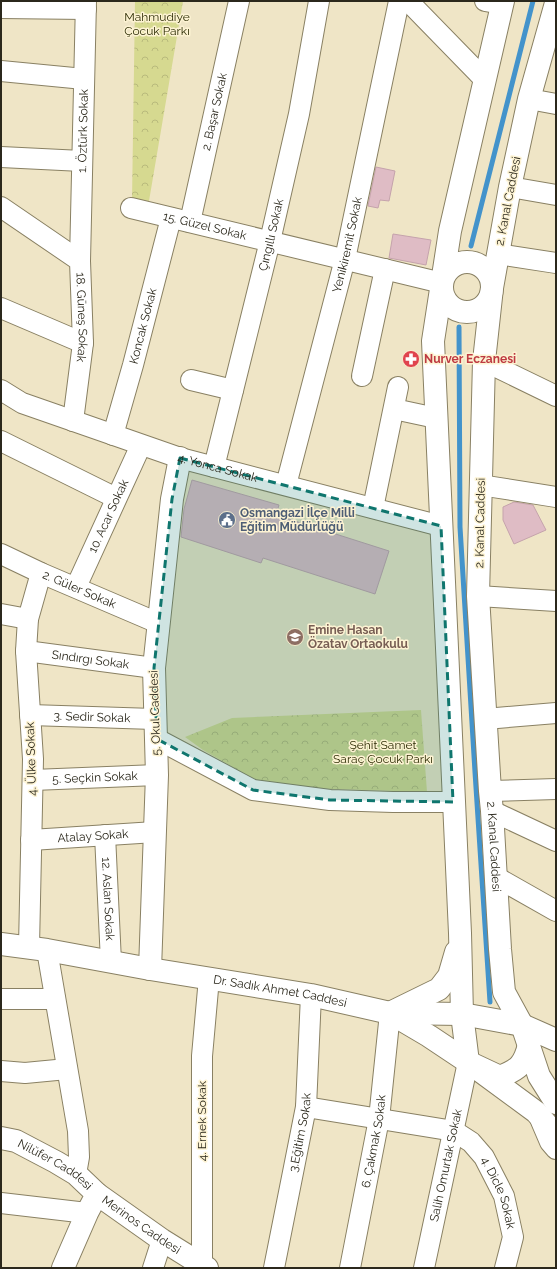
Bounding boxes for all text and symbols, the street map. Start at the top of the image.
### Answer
park label: Mahmudiye Çocuk Parkı [124,10,190,38]
street label: 2. Başar Sokak [199,71,230,152]
street label: 1. Öztürk Sokak [75,88,91,173]
street label: 2. Kanal Caddesi [492,155,524,247]
street label: Yenikiremit Sokak [330,195,365,294]
street label: Çıngıllı Sokak [256,197,287,273]
street label: 15. Güzel Sokak [162,209,249,243]
street label: 18. Güneş Sokak [73,272,90,364]
street label: Koncak Sokak [127,286,160,365]
pharmacy icon: Nurver Eczanesi [401,349,421,369]
place label: Nurver Eczanesi [424,352,516,366]
street label: 4. Yonca Sokak [176,451,260,485]
street label: 10. Acar Sokak [86,477,132,555]
street label: 2. Kanal Caddesi [472,478,488,568]
place label: Osmangazi İlçe Milli Eğitim Müdürlüğü [240,505,355,534]
public building icon: Osmangazi İlçe Milli Eğitim Müdürlüğü [217,510,237,530]
street label: 2. Güler Sokak [41,568,119,611]
place label: Emine Hasan Özatav Ortaokulu [308,623,408,651]
school or university icon: Emine Hasan Özatav Ortaokulu [285,627,305,647]
street label: Sındırgı Sokak [51,647,131,672]
street label: 5. Okul Caddesi [147,670,163,756]
street label: 3. Sedir Sokak [53,709,131,725]
street label: 4. Ülke Sokak [23,721,39,796]
park label: Şehit Samet Saraç Çocuk Parkı [333,738,433,766]
street label: 5. Seçkin Sokak [52,769,139,786]
street label: 2. Kanal Caddesi [484,801,504,892]
street label: Atalay Sokak [57,827,129,845]
street label: 12. Aslan Sokak [99,857,117,942]
street label: Dr. Sadık Ahmet Caddesi [212,972,348,1010]
street label: 4. Ernek Sokak [195,1080,209,1161]
street label: 3.Eğitim Sokak [286,1092,314,1173]
street label: 6. Çakmak Sokak [359,1093,389,1189]
street label: Salih Omurtak Sokak [427,1107,465,1223]
street label: Nilüfer Caddesi [15,1136,95,1193]
street label: 4. Dicle Sokak [478,1154,518,1231]
street label: Merinos Caddesi [99,1193,183,1257]

